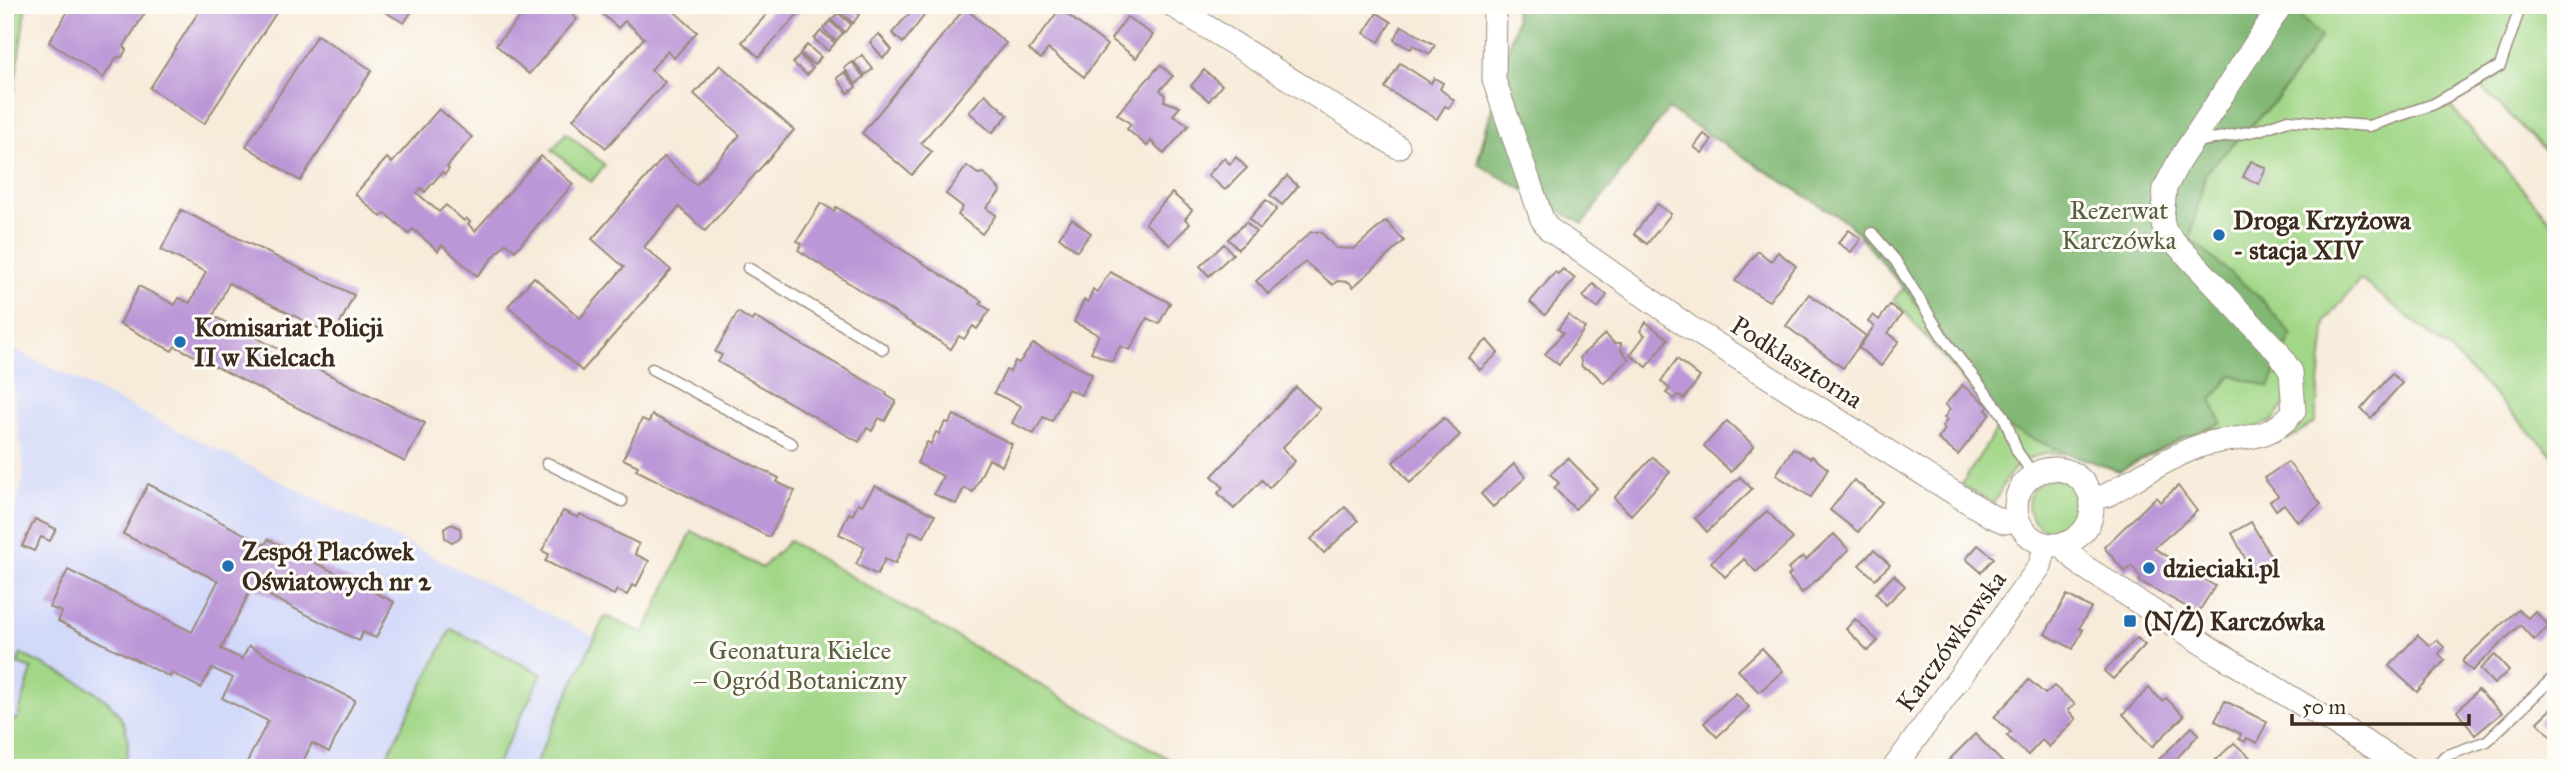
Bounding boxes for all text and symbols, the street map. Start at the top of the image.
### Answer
park label: Rezerwat Karczówka [2061,194,2177,256]
place label: Droga Krzyżowa - stacja XIV [2233,204,2412,266]
marker: Droga Krzyżowa - stacja XIV [2211,227,2227,243]
street label: Podklasztorna [1725,309,1869,415]
place label: Komisariat Policji II w Kielcach [194,311,384,373]
marker: Komisariat Policji II w Kielcach [172,334,188,350]
place label: Zespół Placówek Oświatowych nr 2 [242,535,432,597]
place label: dzieciaki.pl [2163,552,2281,584]
marker: Zespół Placówek Oświatowych nr 2 [220,558,236,574]
marker: dzieciaki.pl [2141,560,2157,576]
street label: Karczówkowska [1889,564,2013,718]
place label: (N/Ż) Karczówka [2144,605,2326,638]
marker: (N/Ż) Karczówka [2122,613,2138,629]
park label: Geonatura Kielce – Ogród Botaniczny [693,634,907,696]
scale bar [2292,682,2468,726]
text: 50 m [2302,694,2347,720]

